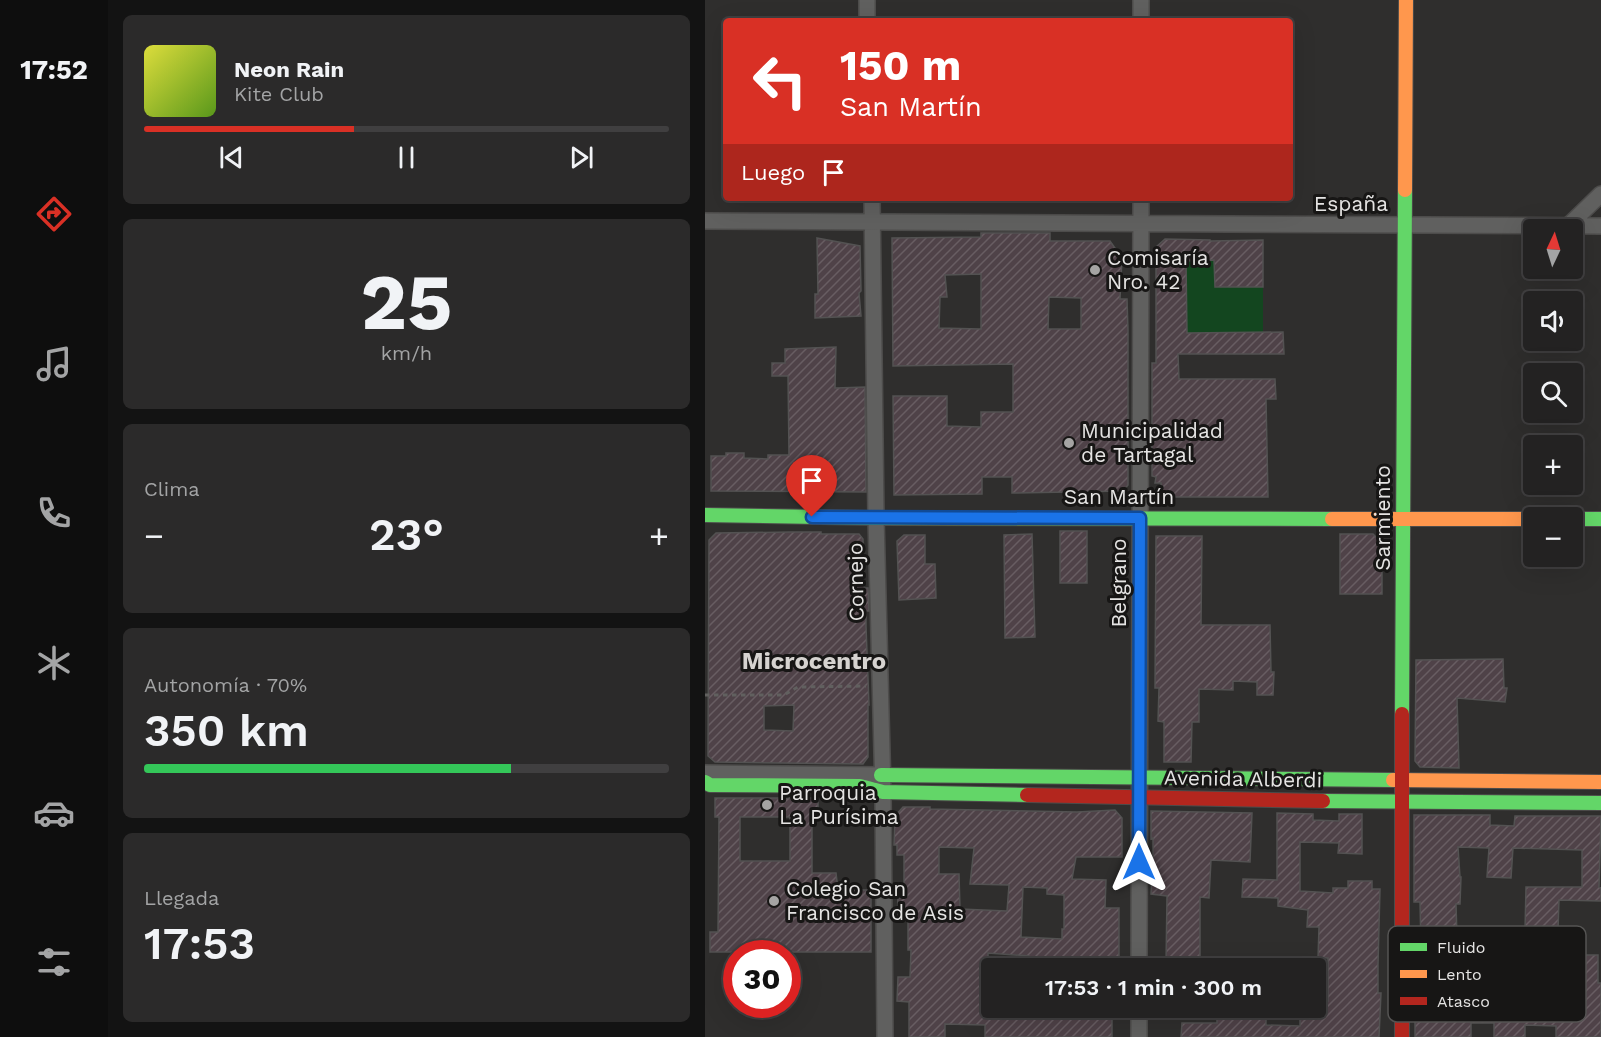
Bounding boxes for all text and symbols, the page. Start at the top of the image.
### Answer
text: 150 m [840,41,961,90]
icon: left [741,42,819,120]
text: 17:52 [20,54,88,86]
text: Neon Rain [234,57,344,82]
text: Kite Club [234,82,324,106]
text: San Martín [840,91,982,123]
icon: previous [215,141,248,174]
icon: pause [390,141,423,174]
icon: next [565,141,598,174]
icon: arrive [817,156,850,189]
text: Luego [741,160,805,185]
street label: España [1314,191,1388,216]
icon: directions [33,193,75,235]
north arrow [1523,219,1583,279]
map controls [1523,219,1583,567]
place label: Comisaría Nro. 42 [1107,245,1209,294]
text: 25 [361,256,452,348]
marker: Comisaría Nro. 42 [1088,263,1102,277]
button: sound [1523,291,1583,351]
text: km/h [381,341,432,365]
icon: music [33,343,75,385]
button: search [1523,363,1583,423]
place label: Municipalidad de Tartagal [1081,418,1223,467]
button: + [1523,435,1583,495]
marker: Municipalidad de Tartagal [1062,436,1076,450]
pin [786,455,837,517]
icon: arrive [795,464,828,497]
street label: Sarmiento [1370,465,1395,571]
text: Clima [144,477,200,501]
street label: San Martín [1064,484,1174,509]
icon: phone [33,492,75,534]
button: − [1523,507,1583,567]
text: 23° [369,508,444,561]
text: − [144,516,164,555]
text: + [649,516,669,555]
street label: Belgrano [1106,538,1131,628]
street label: Cornejo [842,542,869,622]
icon: climate [33,642,75,684]
district label: Microcentro [742,647,886,675]
text: Autonomía · 70% [144,673,307,697]
text: 350 km [144,704,309,757]
street label: Avenida Alberdi [1164,765,1322,792]
place label: Parroquia La Purísima [779,780,899,829]
icon: car [33,792,75,834]
marker: Parroquia La Purísima [760,798,774,812]
position arrow [1107,830,1171,894]
place label: Colegio San Francisco de Asis [786,876,964,925]
text: Llegada [144,886,219,910]
marker: Colegio San Francisco de Asis [767,894,781,908]
text: 17:53 [144,917,255,970]
legend [1388,926,1586,1022]
text: Fluido [1437,938,1485,957]
speed limit sign: 30 [723,940,801,1018]
icon: filters [33,941,75,983]
text: Lento [1437,965,1482,984]
text: 17:53 · 1 min · 300 m [1045,975,1262,1000]
text: Atasco [1437,992,1490,1011]

